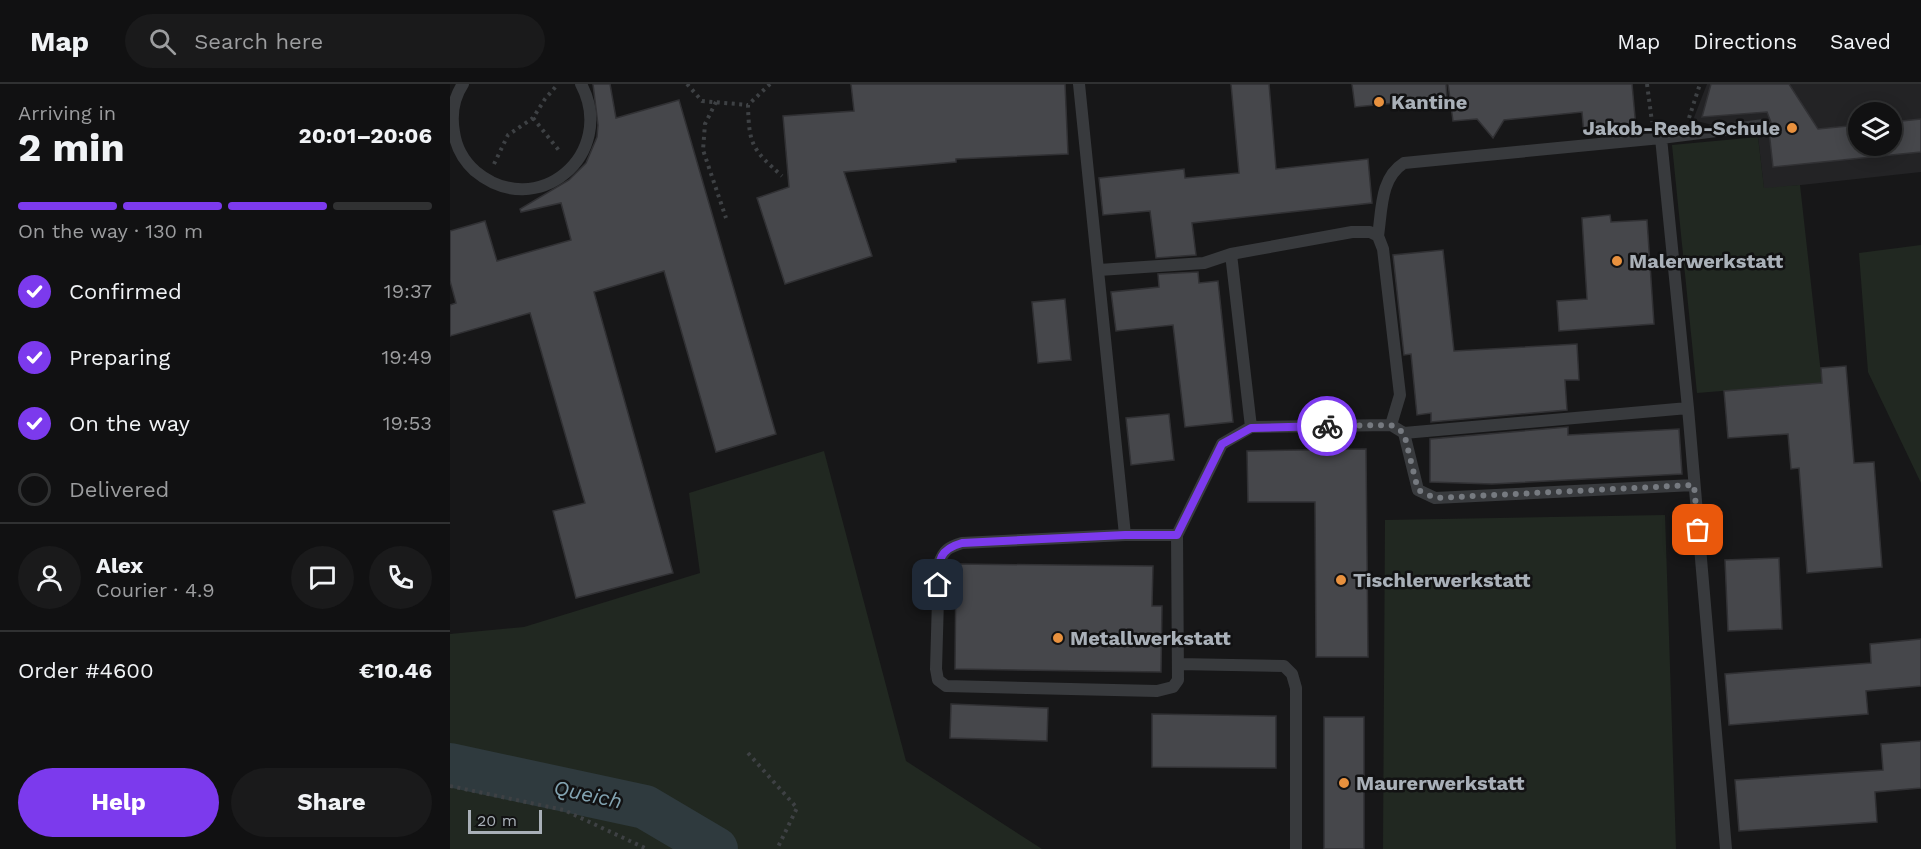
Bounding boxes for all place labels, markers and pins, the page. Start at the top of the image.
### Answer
place label: Kantine [1391,90,1467,114]
marker: Kantine [1372,95,1386,109]
place label: Jakob-Reeb-Schule [1583,116,1780,140]
marker: Jakob-Reeb-Schule [1785,121,1799,135]
place label: Malerwerkstatt [1629,249,1783,273]
marker: Malerwerkstatt [1610,254,1624,268]
pin [1672,504,1723,555]
pin [912,559,963,610]
place label: Tischlerwerkstatt [1353,568,1531,592]
marker: Tischlerwerkstatt [1334,573,1348,587]
place label: Metallwerkstatt [1070,626,1231,650]
marker: Metallwerkstatt [1051,631,1065,645]
place label: Maurerwerkstatt [1356,771,1525,795]
marker: Maurerwerkstatt [1337,776,1351,790]

